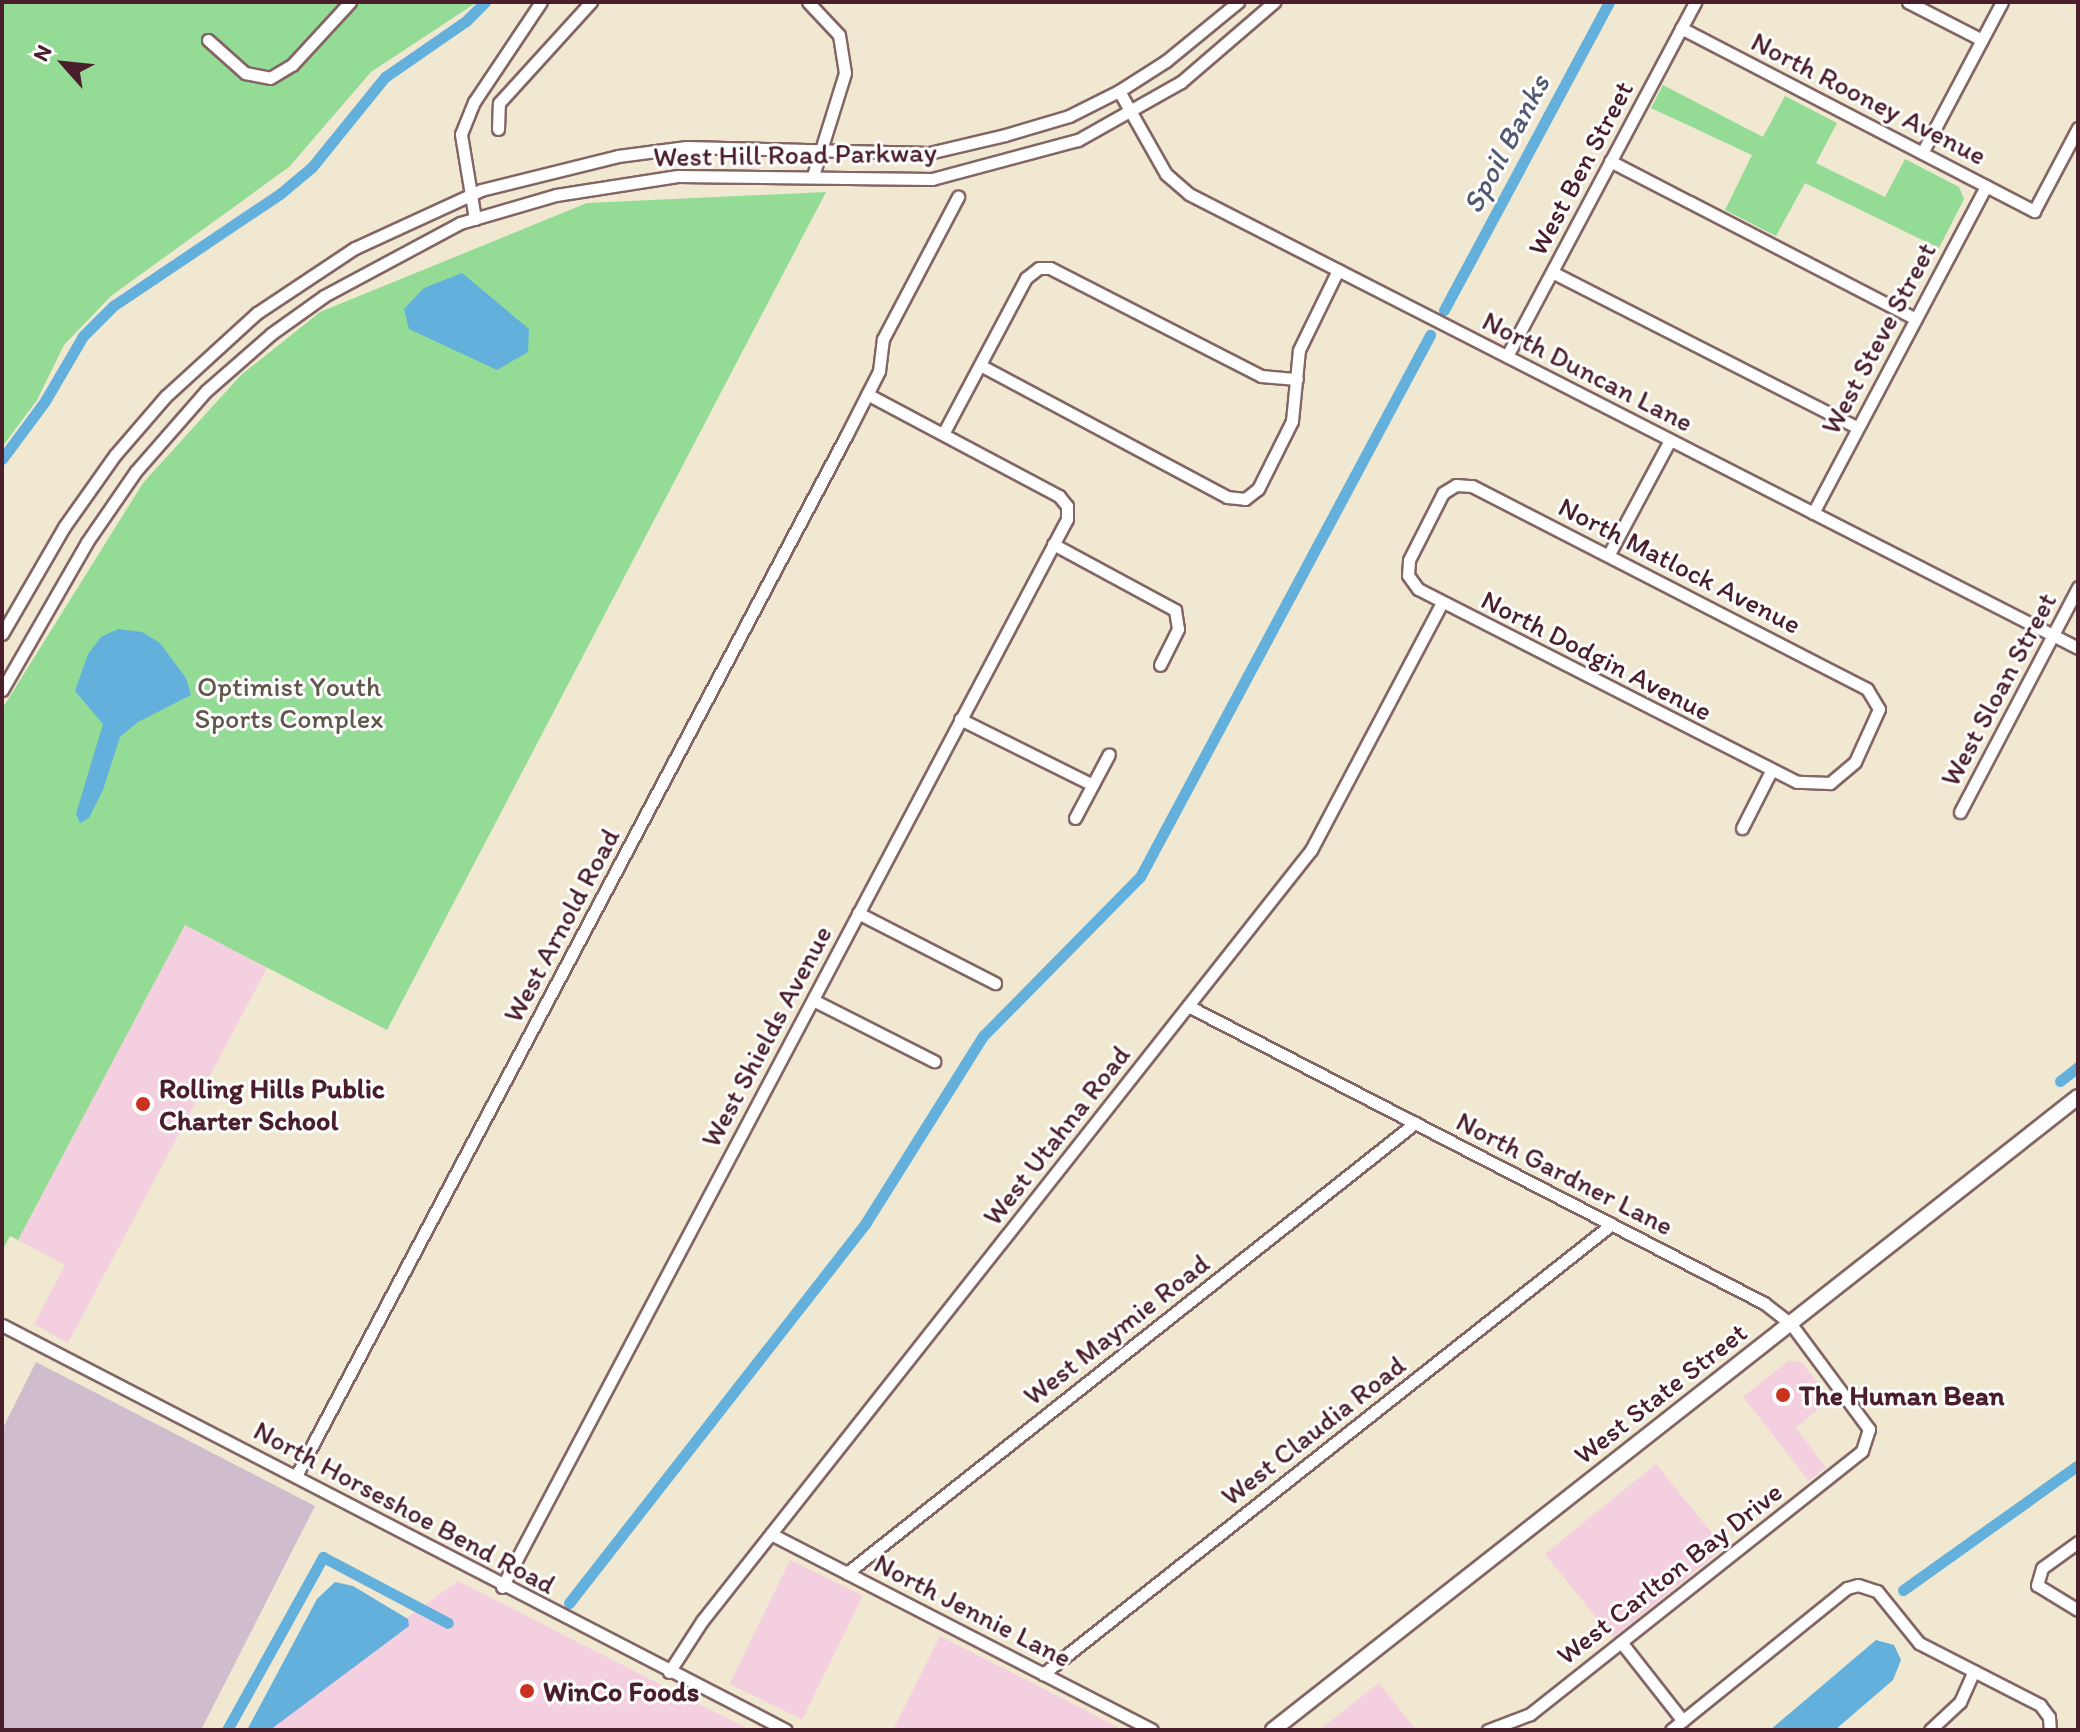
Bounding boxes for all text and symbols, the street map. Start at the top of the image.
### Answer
north arrow [24,24,104,104]
street label: North Rooney Avenue [1747,25,1991,171]
text: N [27,40,58,66]
water label: Spoil Banks [1454,69,1558,219]
street label: West Ben Street [1520,75,1640,261]
street label: West Hill Road Parkway [654,135,936,173]
street label: West Steve Street [1813,237,1943,439]
street label: North Duncan Lane [1477,303,1699,439]
street label: North Matlock Avenue [1554,490,1806,640]
street label: North Dodgin Avenue [1476,582,1718,728]
street label: West Sloan Street [1933,587,2063,791]
park label: Optimist Youth Sports Complex [194,669,384,735]
street label: West Arnold Road [496,823,626,1027]
street label: West Shields Avenue [693,919,839,1153]
street label: West Utahna Road [975,1038,1137,1232]
place label: Rolling Hills Public Charter School [159,1071,385,1137]
marker: Rolling Hills Public Charter School [134,1095,152,1113]
street label: North Gardner Lane [1450,1103,1680,1243]
street label: West Maymie Road [1017,1247,1215,1411]
street label: West State Street [1567,1315,1753,1471]
street label: West Claudia Road [1214,1348,1412,1512]
place label: The Human Bean [1799,1378,2004,1412]
marker: The Human Bean [1774,1386,1792,1404]
street label: North Horseshoe Bend Road [248,1413,562,1601]
street label: West Carlton Bay Drive [1549,1474,1789,1672]
street label: North Jennie Lane [868,1545,1078,1675]
place label: WinCo Foods [543,1674,698,1708]
marker: WinCo Foods [518,1682,536,1700]

